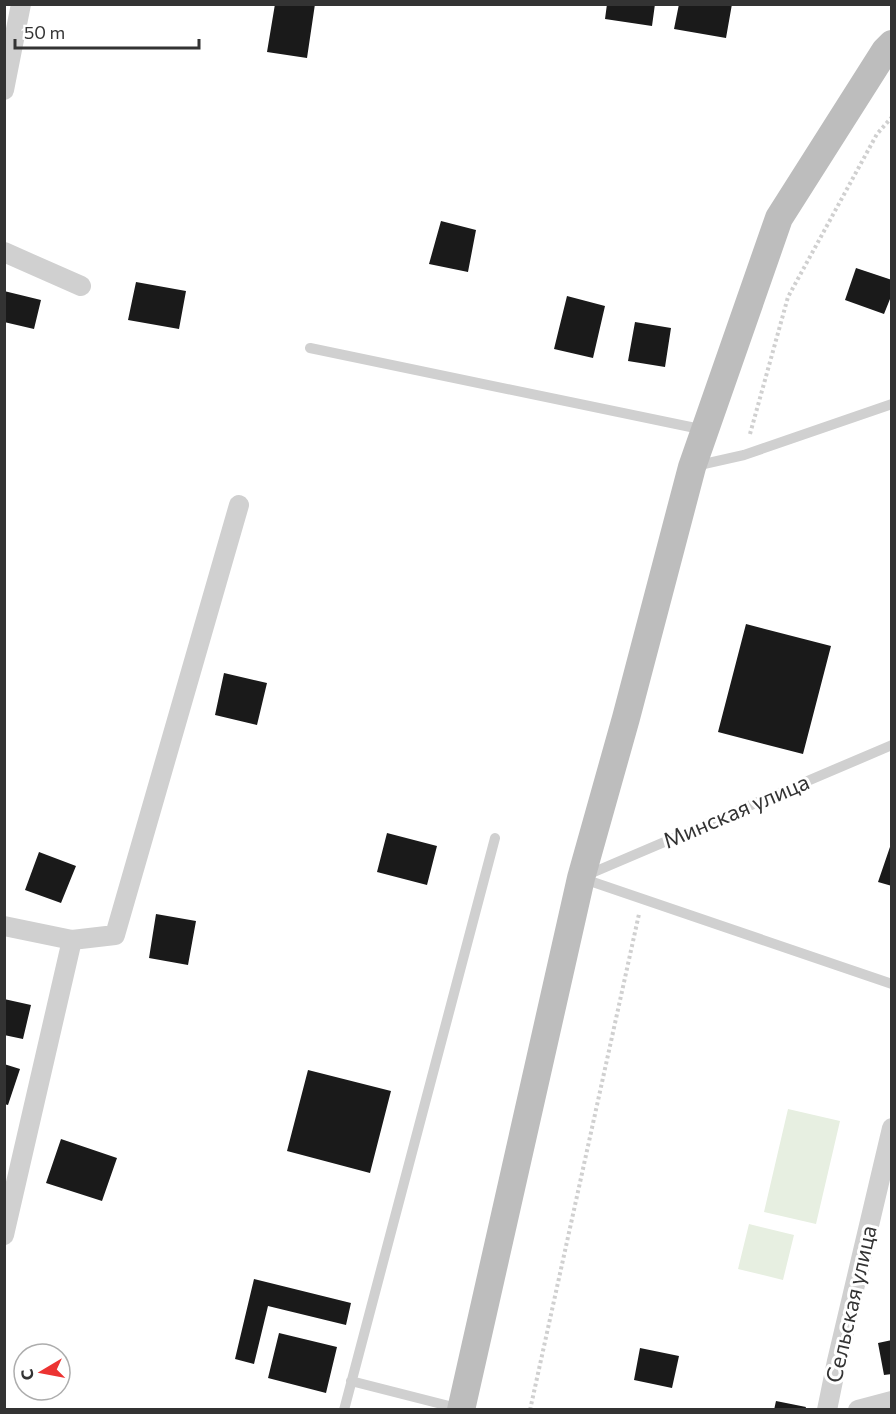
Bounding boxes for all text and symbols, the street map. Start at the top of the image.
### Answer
scale bar [15,12,200,50]
text: 50 m [24,21,65,43]
street label: Минская улица [659,768,813,853]
street label: Сельская улица [819,1223,882,1385]
north arrow [12,1342,72,1402]
text: С [16,1368,37,1382]

